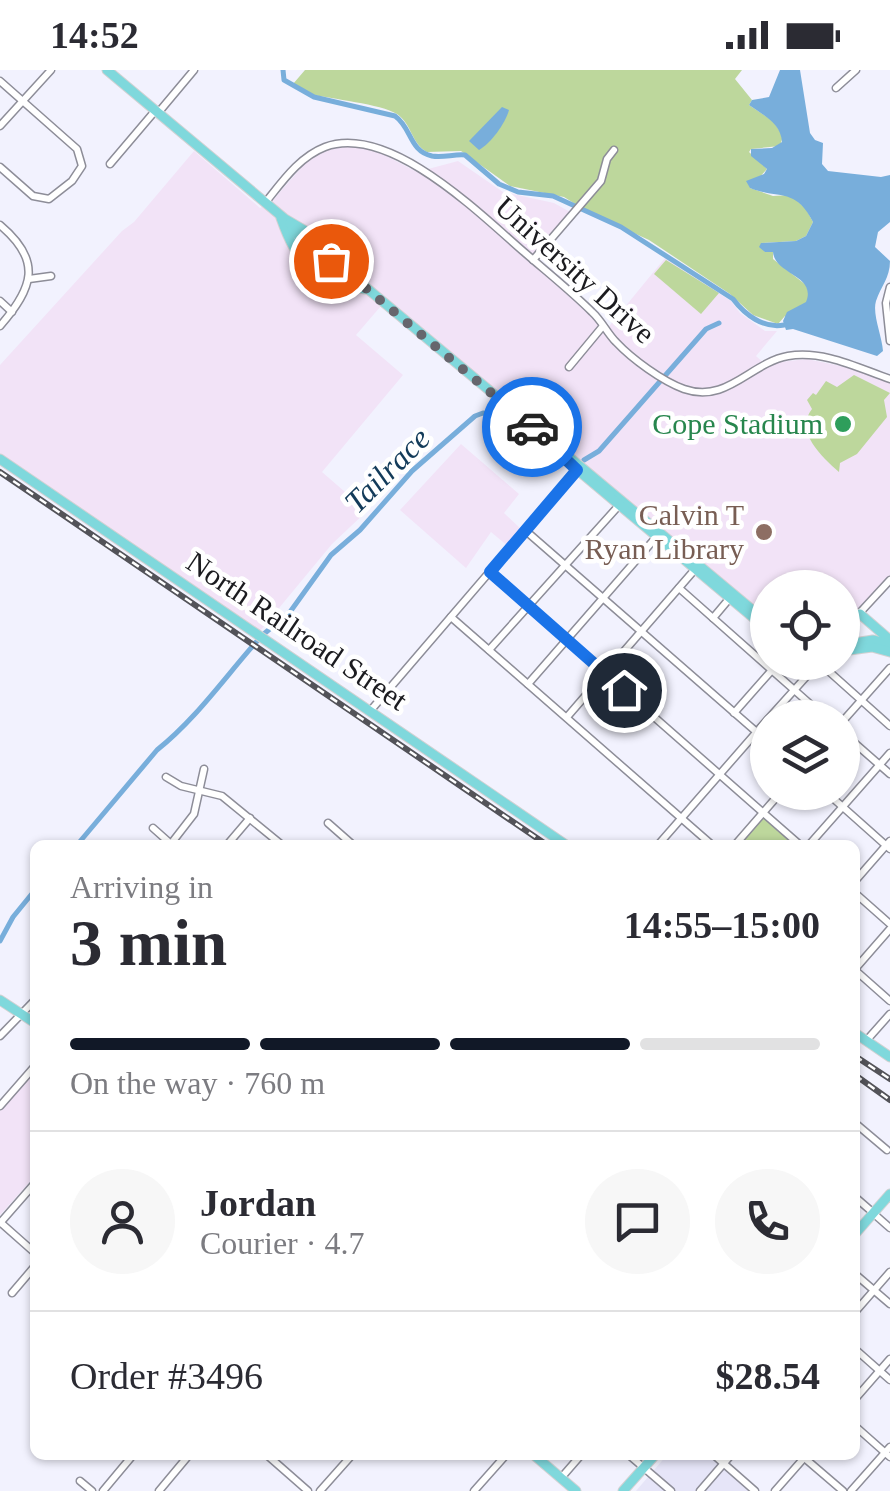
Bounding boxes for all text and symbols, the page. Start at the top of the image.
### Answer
text: 14:52 [50,14,139,56]
street label: University Drive [489,190,662,350]
pin [289,219,374,304]
icon: bag [304,234,359,289]
courier [482,377,582,477]
icon: car [505,400,560,455]
place label: Cope Stadium [652,407,823,440]
marker: Cope Stadium [832,413,854,435]
water label: Tailrace [337,420,437,520]
place label: Calvin T Ryan Library [584,498,744,565]
marker: Calvin T Ryan Library [753,521,775,543]
street label: North Railroad Street [181,545,414,717]
map controls [750,570,860,810]
button: locate [750,570,860,680]
pin [582,648,667,733]
icon: home [597,663,652,718]
button: layers [750,700,860,810]
text: Arriving in [70,869,213,905]
text: 14:55–15:00 [624,904,820,946]
text: 3 min [70,907,227,979]
text: On the way · 760 m [70,1065,325,1101]
button: person [70,1169,175,1274]
button: chat [585,1169,690,1274]
button: phone [715,1169,820,1274]
text: Jordan [200,1182,316,1224]
text: Courier · 4.7 [200,1225,364,1261]
text: Order #3496 [70,1355,263,1397]
text: $28.54 [716,1355,820,1397]

